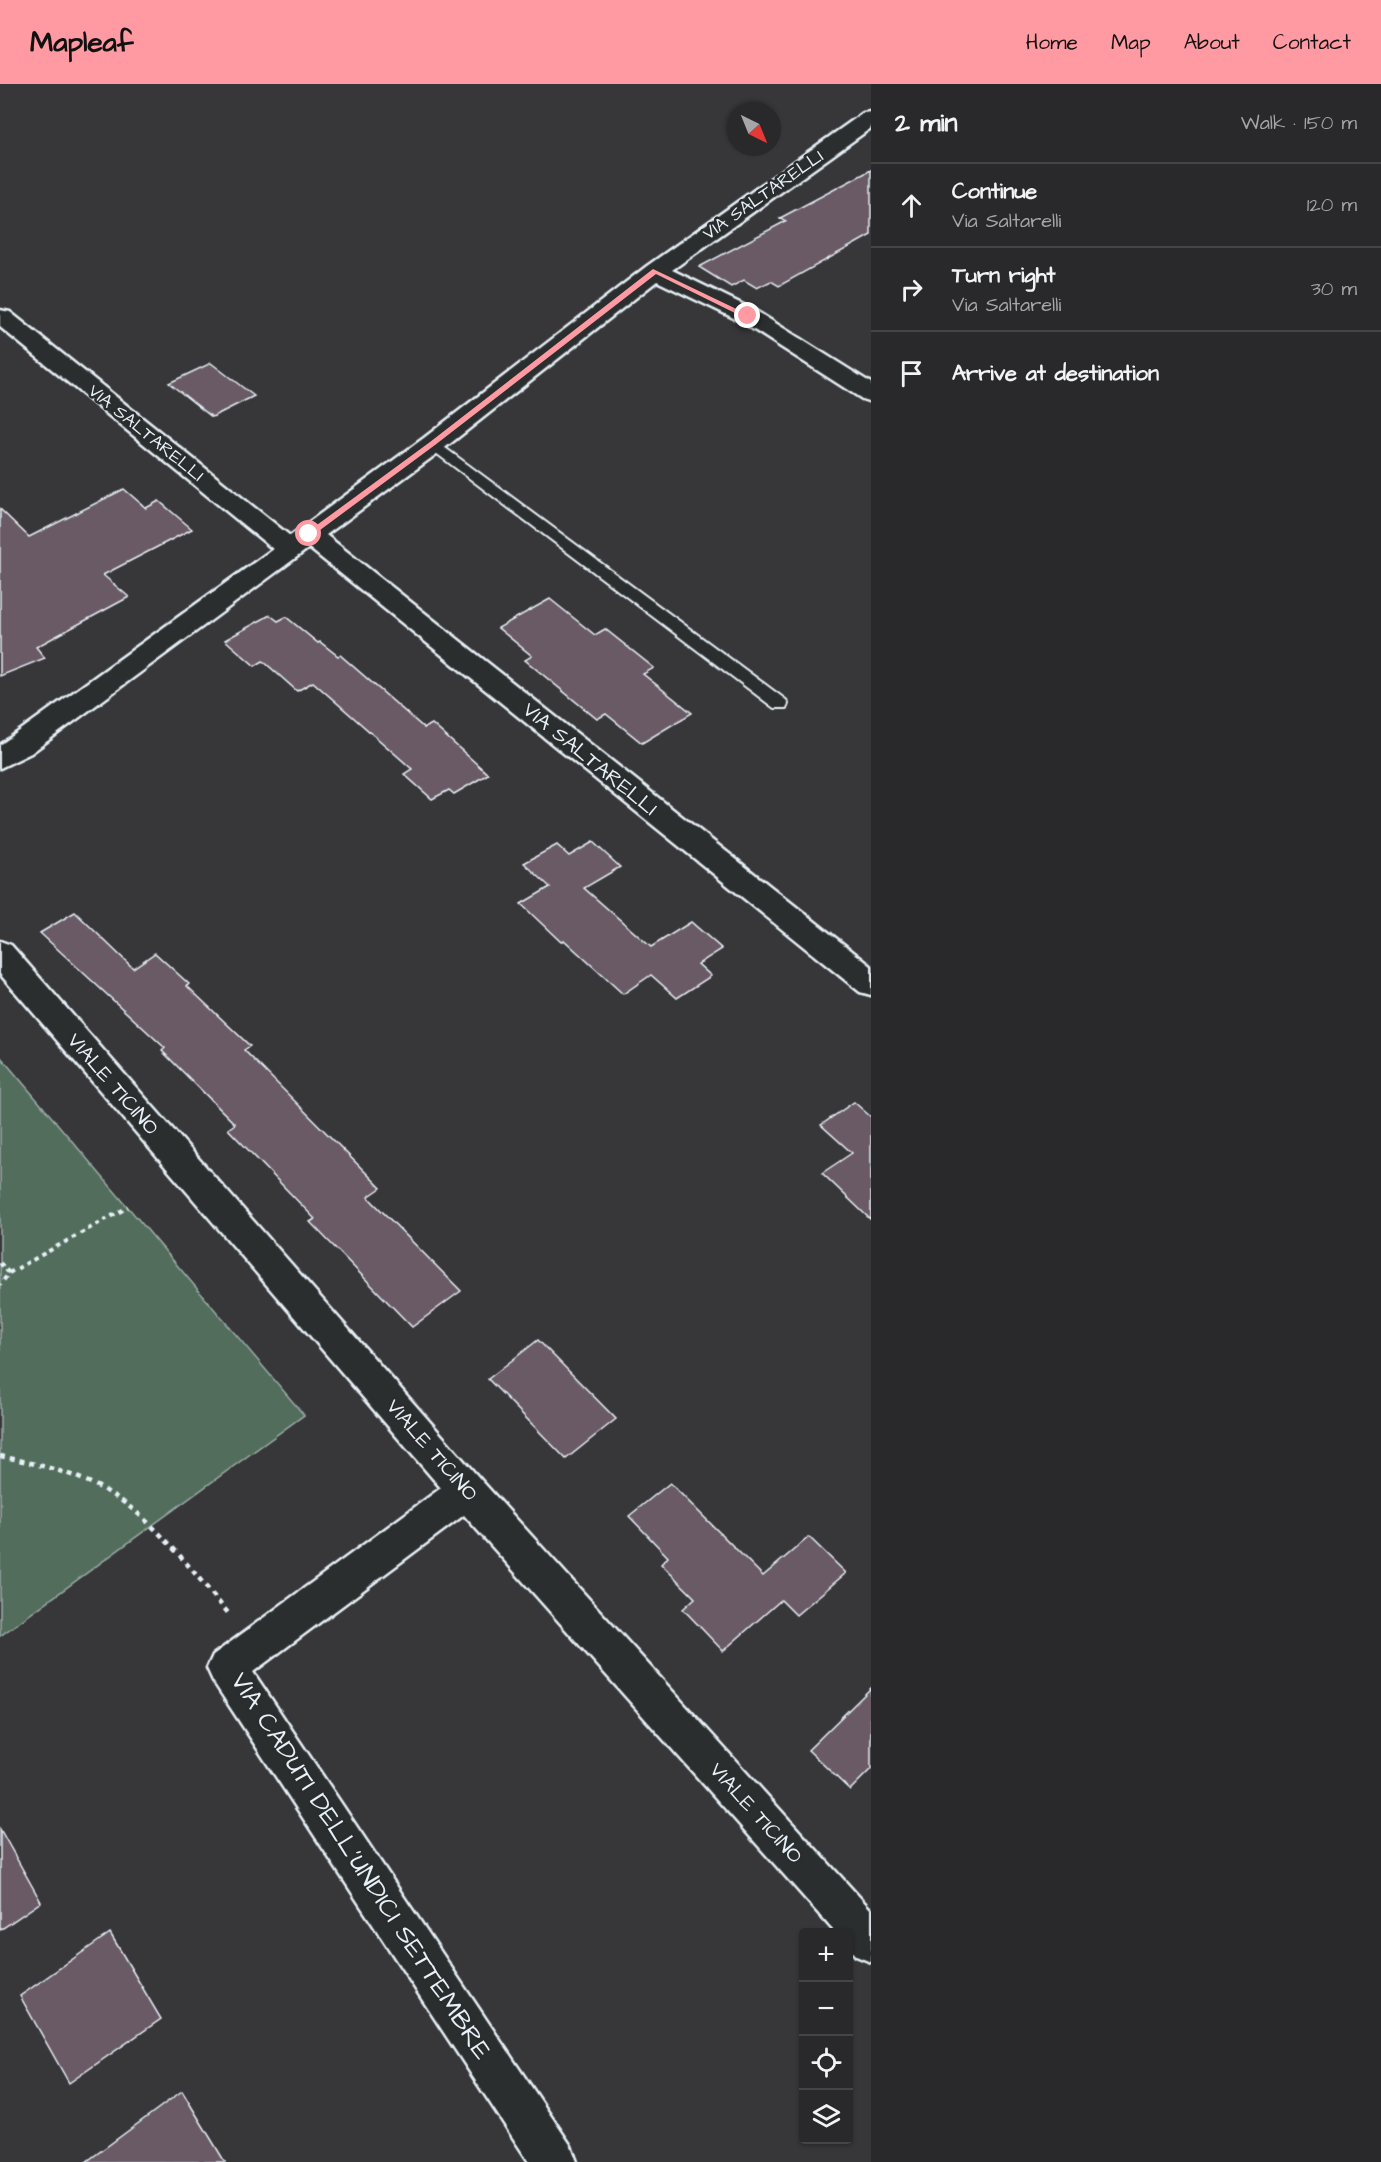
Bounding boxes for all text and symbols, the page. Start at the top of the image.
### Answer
text: Mapleaf [30,23,133,62]
text: Home [1026,28,1078,57]
text: Map [1111,28,1151,57]
text: About [1184,28,1240,57]
text: Contact [1273,28,1351,57]
north arrow [727,102,781,156]
text: 2 min [895,105,957,141]
text: Walk · 150 m [1241,109,1357,137]
street label: VIA SALTARELLI [698,144,828,246]
text: Continue [952,176,1037,207]
icon: ahead [895,189,928,222]
text: 120 m [1307,191,1357,219]
text: Via Saltarelli [952,207,1061,235]
text: Turn right [952,260,1055,291]
icon: right [895,273,928,306]
text: 30 m [1311,275,1357,303]
text: Via Saltarelli [952,291,1061,319]
route end [734,302,760,328]
icon: arrive [895,357,928,390]
text: Arrive at destination [952,358,1159,389]
street label: VIA SALTARELLI [83,379,209,487]
route start [295,520,321,546]
street label: VIA SALTARELLI [516,696,664,822]
street label: VIALE TICINO [60,1027,166,1141]
street label: VIALE TICINO [379,1393,485,1507]
street label: VIA CADUTI DELL'UNDICI SETTEMBRE [222,1665,500,2067]
street label: VIALE TICINO [703,1756,809,1870]
map controls [799,1928,853,2144]
button: + [799,1928,853,1982]
button: − [799,1982,853,2036]
button: locate [799,2036,853,2090]
button: layers [799,2090,853,2144]

